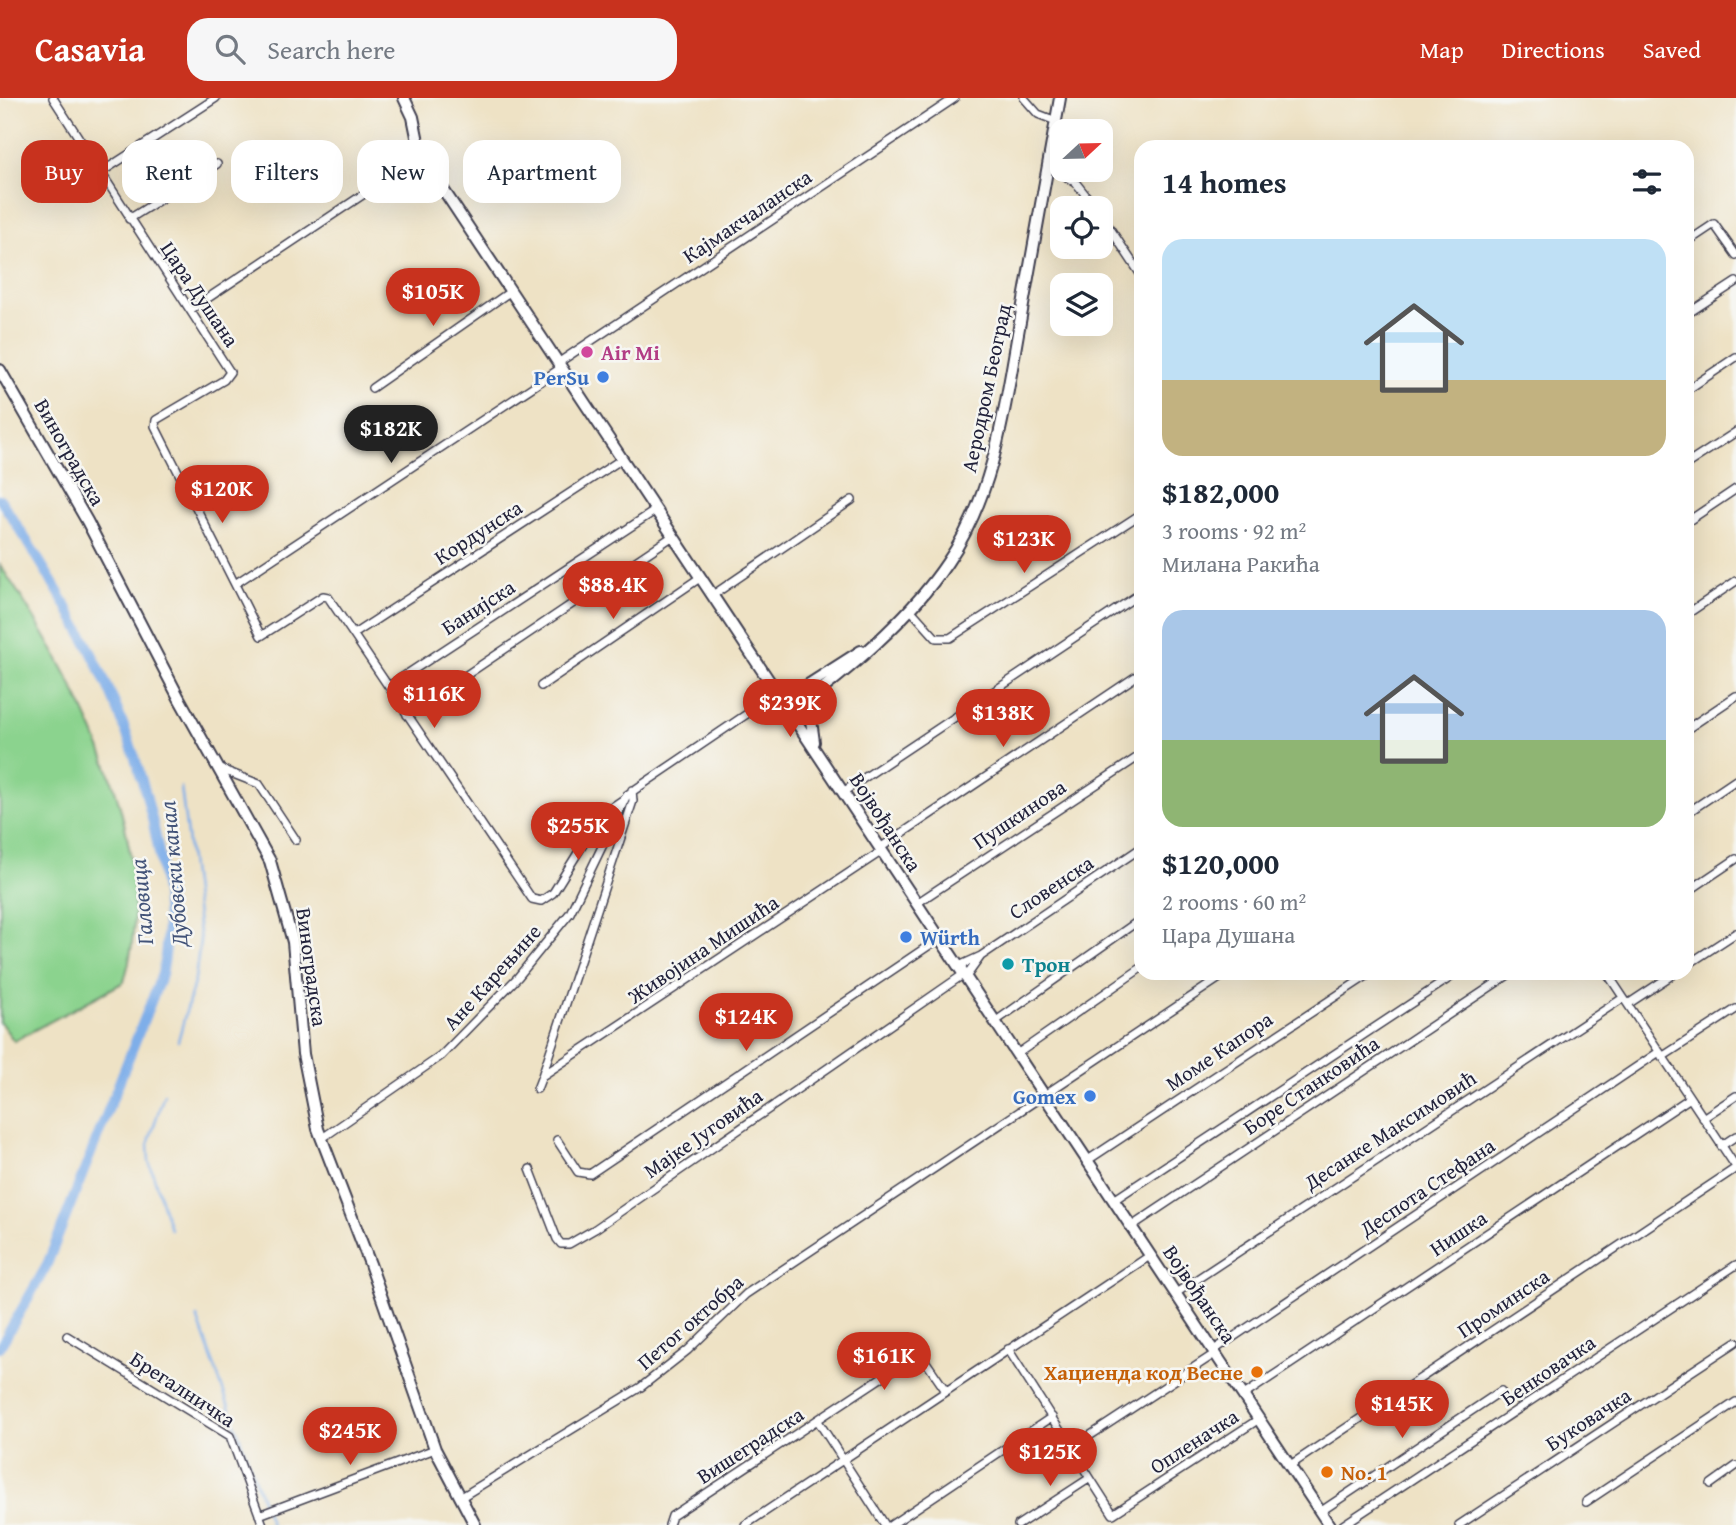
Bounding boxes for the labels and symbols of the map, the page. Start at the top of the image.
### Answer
north arrow [1050,119,1113,182]
street label: Кајмакчаланска [676,161,818,271]
street label: Цара Душана [153,235,247,353]
pin: $105K [384,268,482,328]
street label: Аеродром Београд [953,300,1019,475]
place label: Air Mi [601,337,660,368]
marker: Air Mi [579,344,595,360]
place label: PerSu [534,362,589,393]
marker: PerSu [595,369,611,385]
street label: Виноградска [27,393,113,511]
pin: $182K [342,406,440,465]
pin: $120K [173,466,271,525]
street label: Кордунска [428,492,528,572]
pin: $123K [975,516,1073,575]
pin: $88.4K [556,561,670,621]
street label: Банијска [435,572,521,642]
pin: $116K [385,670,483,730]
pin: $239K [741,680,839,739]
pin: $138K [954,690,1052,749]
street label: Војвођанска [842,766,930,878]
street label: Пушкинова [966,771,1072,857]
water label: Дубовски канал [150,799,196,950]
pin: $255K [529,802,627,862]
street label: Словенска [1002,847,1100,927]
water label: Галовица [121,857,161,948]
street label: Живојина Мишића [620,887,785,1012]
street label: Виноградска [288,906,336,1028]
street label: Ане Карењине [436,917,548,1037]
place label: Würth [920,922,980,953]
marker: Würth [898,929,914,945]
place label: Трон [1022,949,1071,980]
marker: Трон [1000,956,1016,972]
pin: $124K [697,993,795,1053]
street label: Моме Капора [1159,1004,1279,1098]
street label: Боре Станковића [1237,1028,1385,1142]
street label: Десанке Максимовић [1297,1062,1482,1198]
street label: Мајке Југовића [637,1080,769,1186]
place label: Gomex [1013,1081,1076,1112]
marker: Gomex [1082,1088,1098,1104]
street label: Деспота Стефана [1352,1130,1501,1244]
street label: Нишка [1423,1202,1493,1264]
street label: Војвођанска [1156,1239,1244,1349]
street label: Проминска [1451,1261,1555,1345]
street label: Петог октобра [630,1267,750,1377]
street label: Бенковачка [1495,1327,1601,1413]
pin: $161K [835,1332,933,1392]
street label: Брегалничка [124,1343,242,1435]
place label: Хациенда код Весне [1044,1357,1243,1388]
marker: Хациенда код Весне [1249,1364,1265,1380]
pin: $145K [1353,1380,1451,1440]
street label: Буковачка [1539,1380,1637,1458]
street label: Вишеградска [690,1399,810,1491]
street label: Опленачка [1143,1401,1245,1481]
pin: $245K [301,1408,399,1467]
pin: $125K [1001,1428,1099,1488]
place label: No. 1 [1341,1457,1388,1488]
marker: No. 1 [1319,1464,1335,1480]

